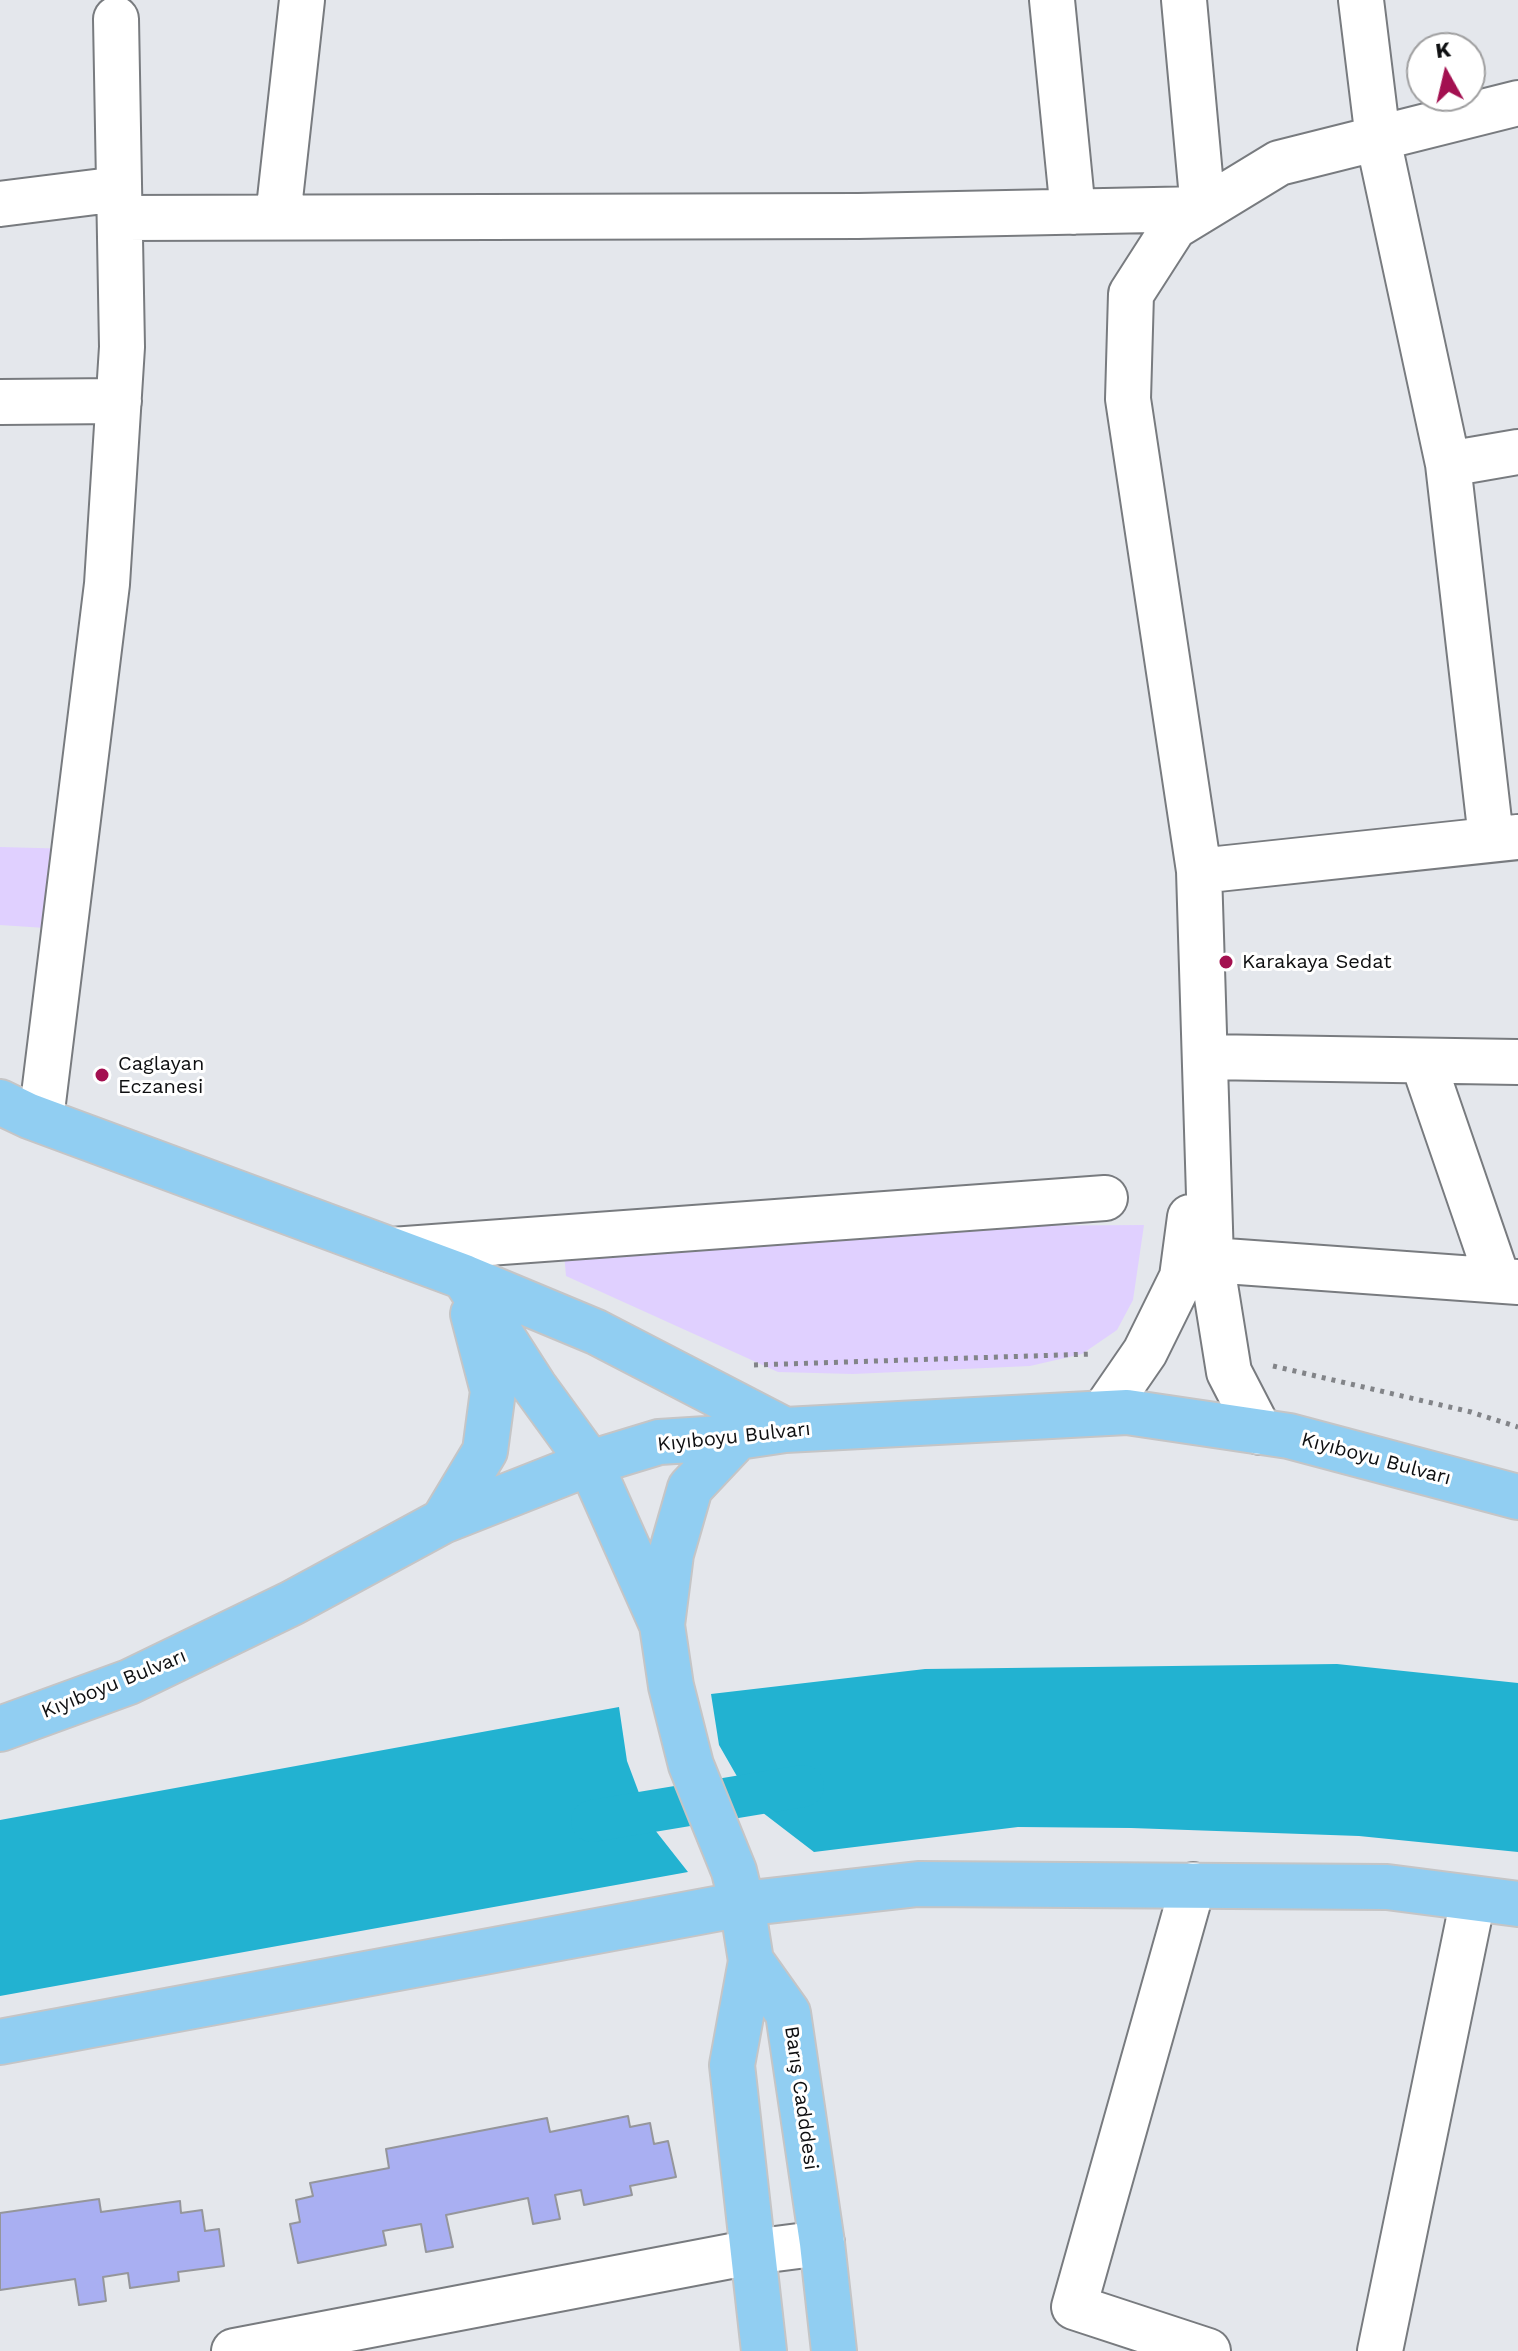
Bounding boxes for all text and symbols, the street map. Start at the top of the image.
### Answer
north arrow [1406,32,1486,112]
text: K [1434,36,1452,63]
place label: Karakaya Sedat [1242,950,1392,974]
marker: Karakaya Sedat [1217,953,1235,971]
place label: Caglayan Eczanesi [118,1052,204,1099]
marker: Caglayan Eczanesi [93,1066,111,1084]
street label: Kıyıboyu Bulvarı [656,1417,812,1457]
street label: Kıyıboyu Bulvarı [1299,1427,1453,1491]
street label: Kıyıboyu Bulvarı [38,1644,190,1724]
street label: Barış Cadddesi [779,2024,823,2172]

